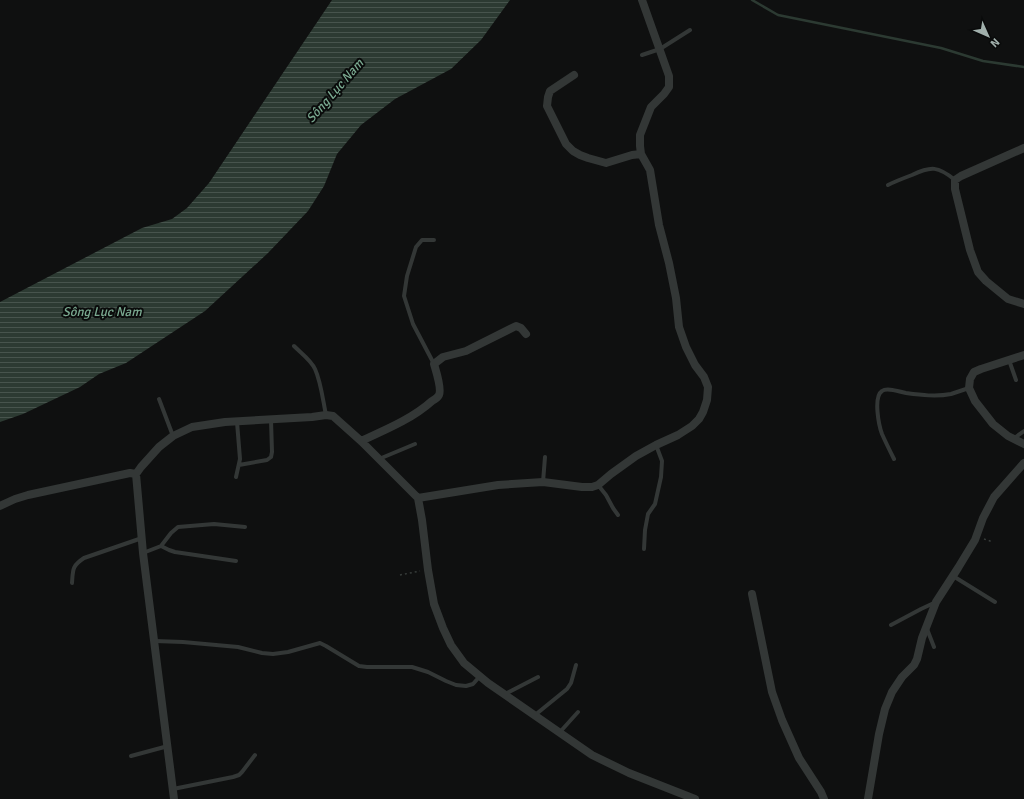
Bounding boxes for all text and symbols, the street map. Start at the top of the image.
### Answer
north arrow [968,16,1008,56]
text: N [987,35,1002,50]
water label: Sông Lục Nam [303,55,367,126]
water label: Sông Lục Nam [62,304,142,320]

